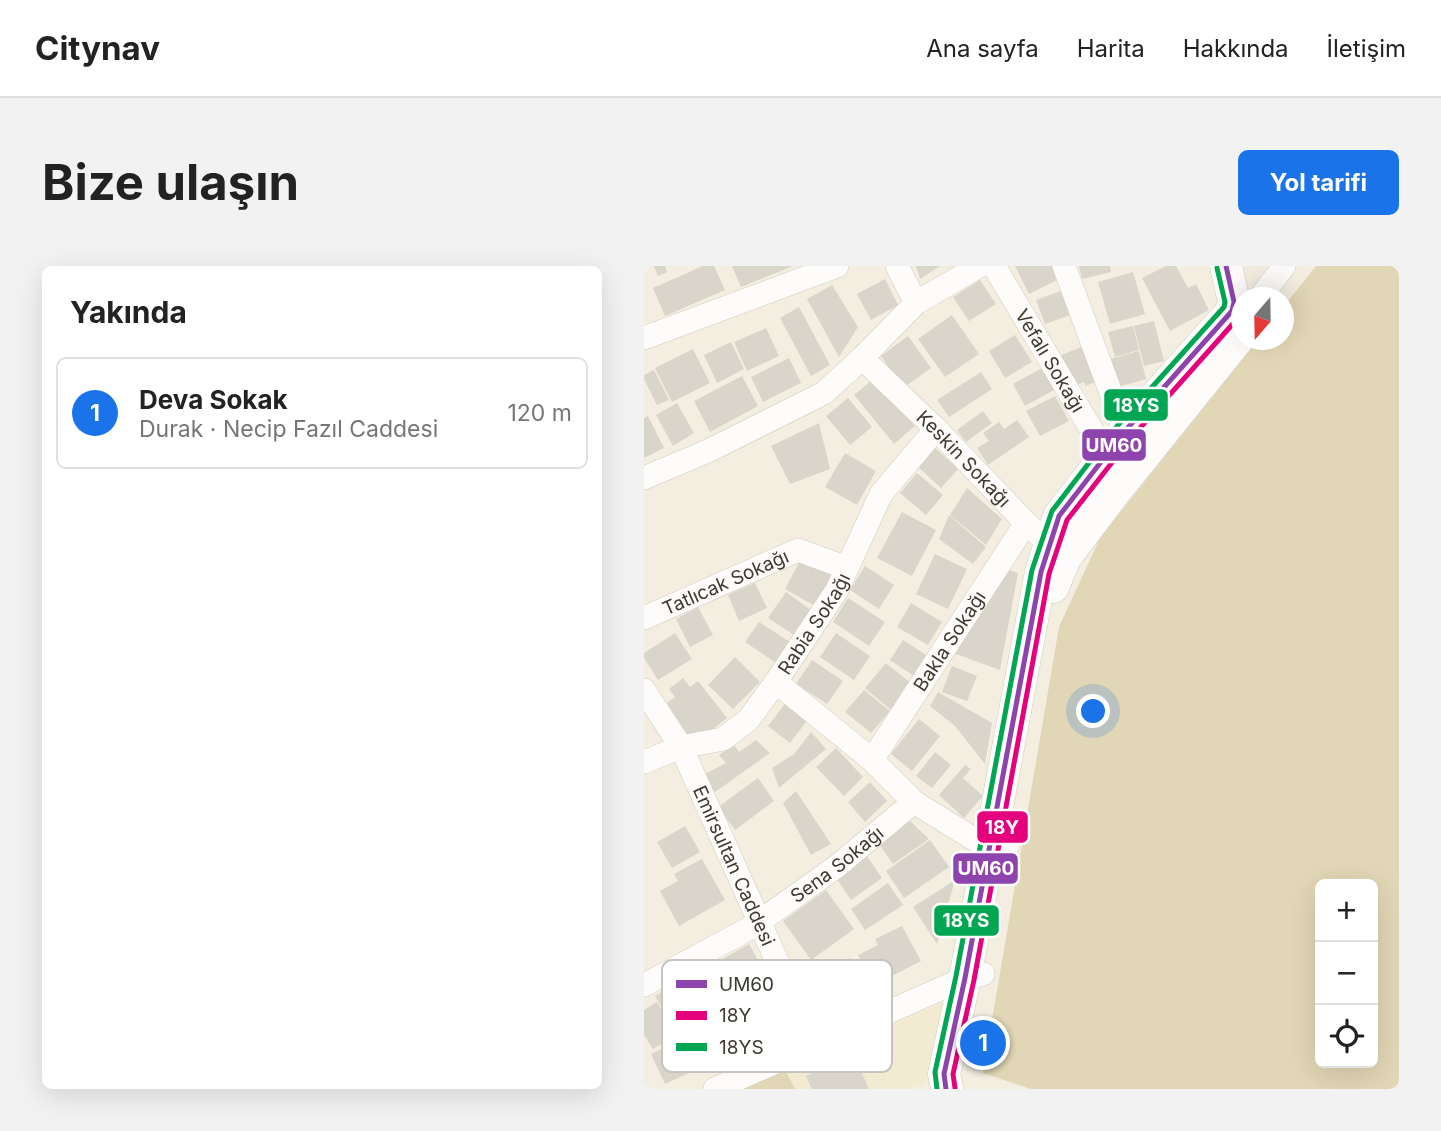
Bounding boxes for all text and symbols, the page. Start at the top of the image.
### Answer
text: Citynav [35,28,160,68]
text: Ana sayfa [926,34,1039,63]
text: Harita [1077,34,1145,63]
text: Hakkında [1183,34,1289,63]
text: İletişim [1327,34,1406,63]
button: Yol tarifi [1238,150,1399,215]
text: Bize ulaşın [42,153,299,212]
north arrow [1231,287,1294,350]
text: Yakında [70,294,187,330]
street label: Vefalı Sokağı [1010,305,1089,417]
text: Deva Sokak [139,384,288,415]
line badge: 18YS [1103,388,1169,422]
text: 18YS [1113,394,1159,417]
text: 1 [90,399,100,427]
text: 120 m [507,399,572,427]
street label: Keskin Sokağı [912,406,1016,512]
text: Durak · Necip Fazıl Caddesi [139,415,438,443]
line badge: UM60 [1081,428,1147,462]
text: UM60 [1086,434,1142,457]
street label: Tatlıcak Sokağı [659,545,792,620]
street label: Rabia Sokağı [773,570,855,679]
street label: Bakla Sokağı [909,587,991,696]
your location [1076,694,1110,728]
street label: Emirsultan Caddesi [688,782,780,950]
line badge: 18Y [976,810,1029,844]
text: 18Y [985,816,1019,839]
street label: Sena Sokağı [786,821,888,908]
line badge: UM60 [952,852,1019,885]
text: UM60 [958,857,1014,880]
map controls [1315,879,1378,1068]
button: + [1315,879,1378,942]
line badge: 18YS [933,904,1000,937]
text: 18YS [943,909,989,932]
button: − [1315,942,1378,1005]
legend [662,960,892,1072]
text: UM60 [719,973,774,996]
text: 18Y [719,1004,751,1027]
button: locate [1315,1005,1378,1068]
pin: 1 [960,1017,1006,1069]
text: 18YS [719,1036,764,1059]

